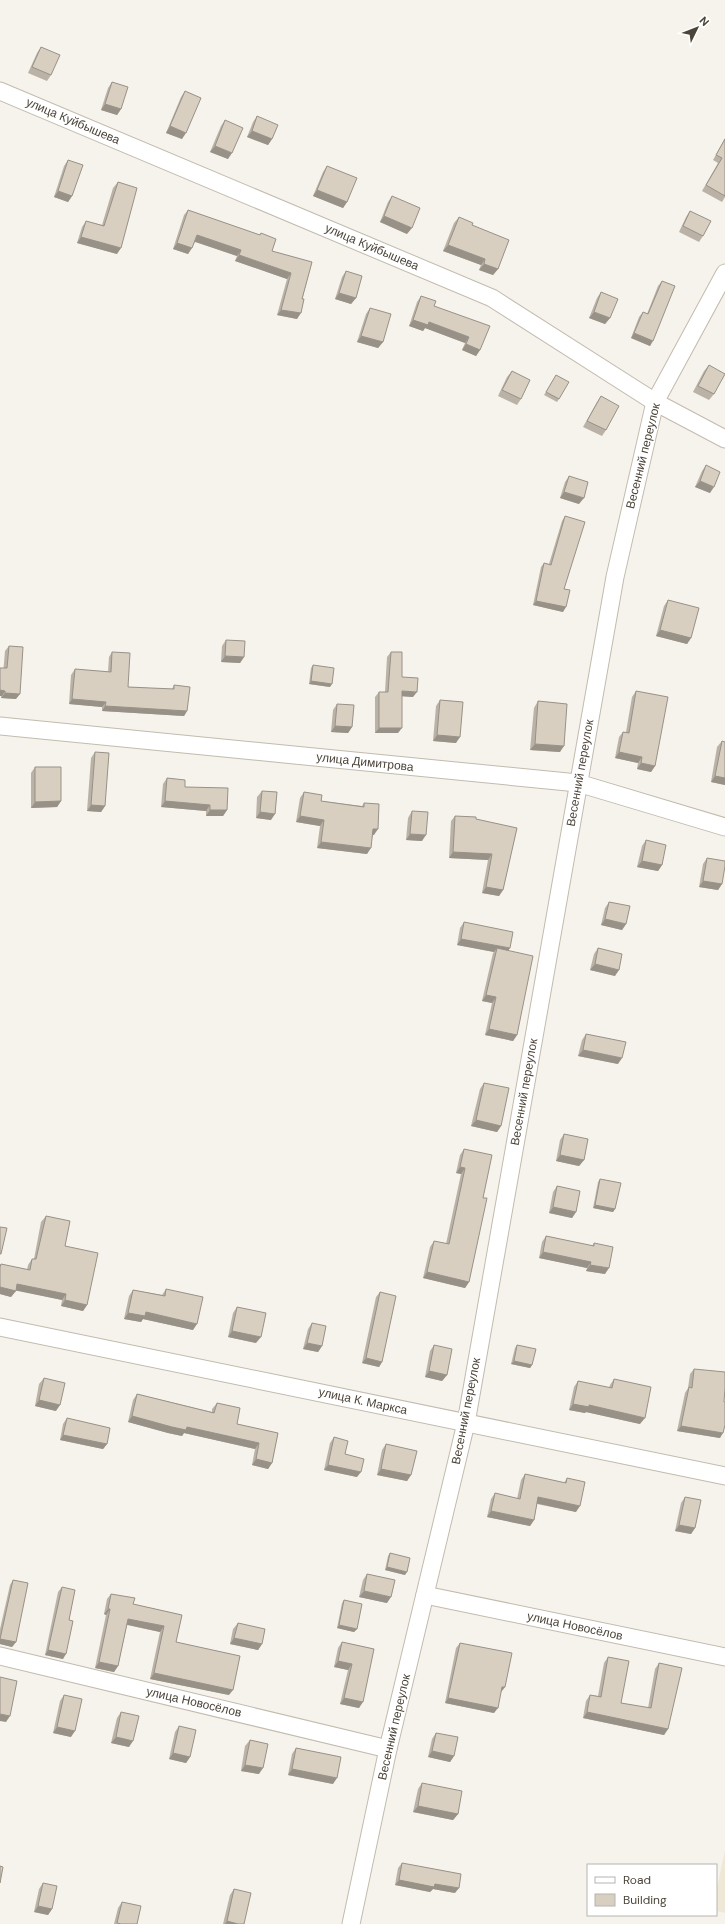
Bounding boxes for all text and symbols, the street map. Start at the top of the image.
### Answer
north arrow [677,8,717,48]
text: N [696,13,712,29]
street label: улица Куйбышева [24,94,123,148]
street label: улица Куйбышева [323,220,422,274]
street label: Весенний переулок [622,401,664,511]
street label: Весенний переулок [563,718,597,828]
street label: улица Димитрова [316,749,415,775]
street label: Весенний переулок [507,1037,541,1147]
street label: Весенний переулок [448,1356,484,1466]
street label: улица К. Маркса [317,1384,409,1418]
street label: улица Новосёлов [526,1608,624,1644]
street label: Весенний переулок [374,1672,414,1782]
street label: улица Новосёлов [145,1683,243,1721]
legend [587,1864,717,1916]
text: Road [623,1872,651,1888]
text: Building [623,1892,667,1908]

